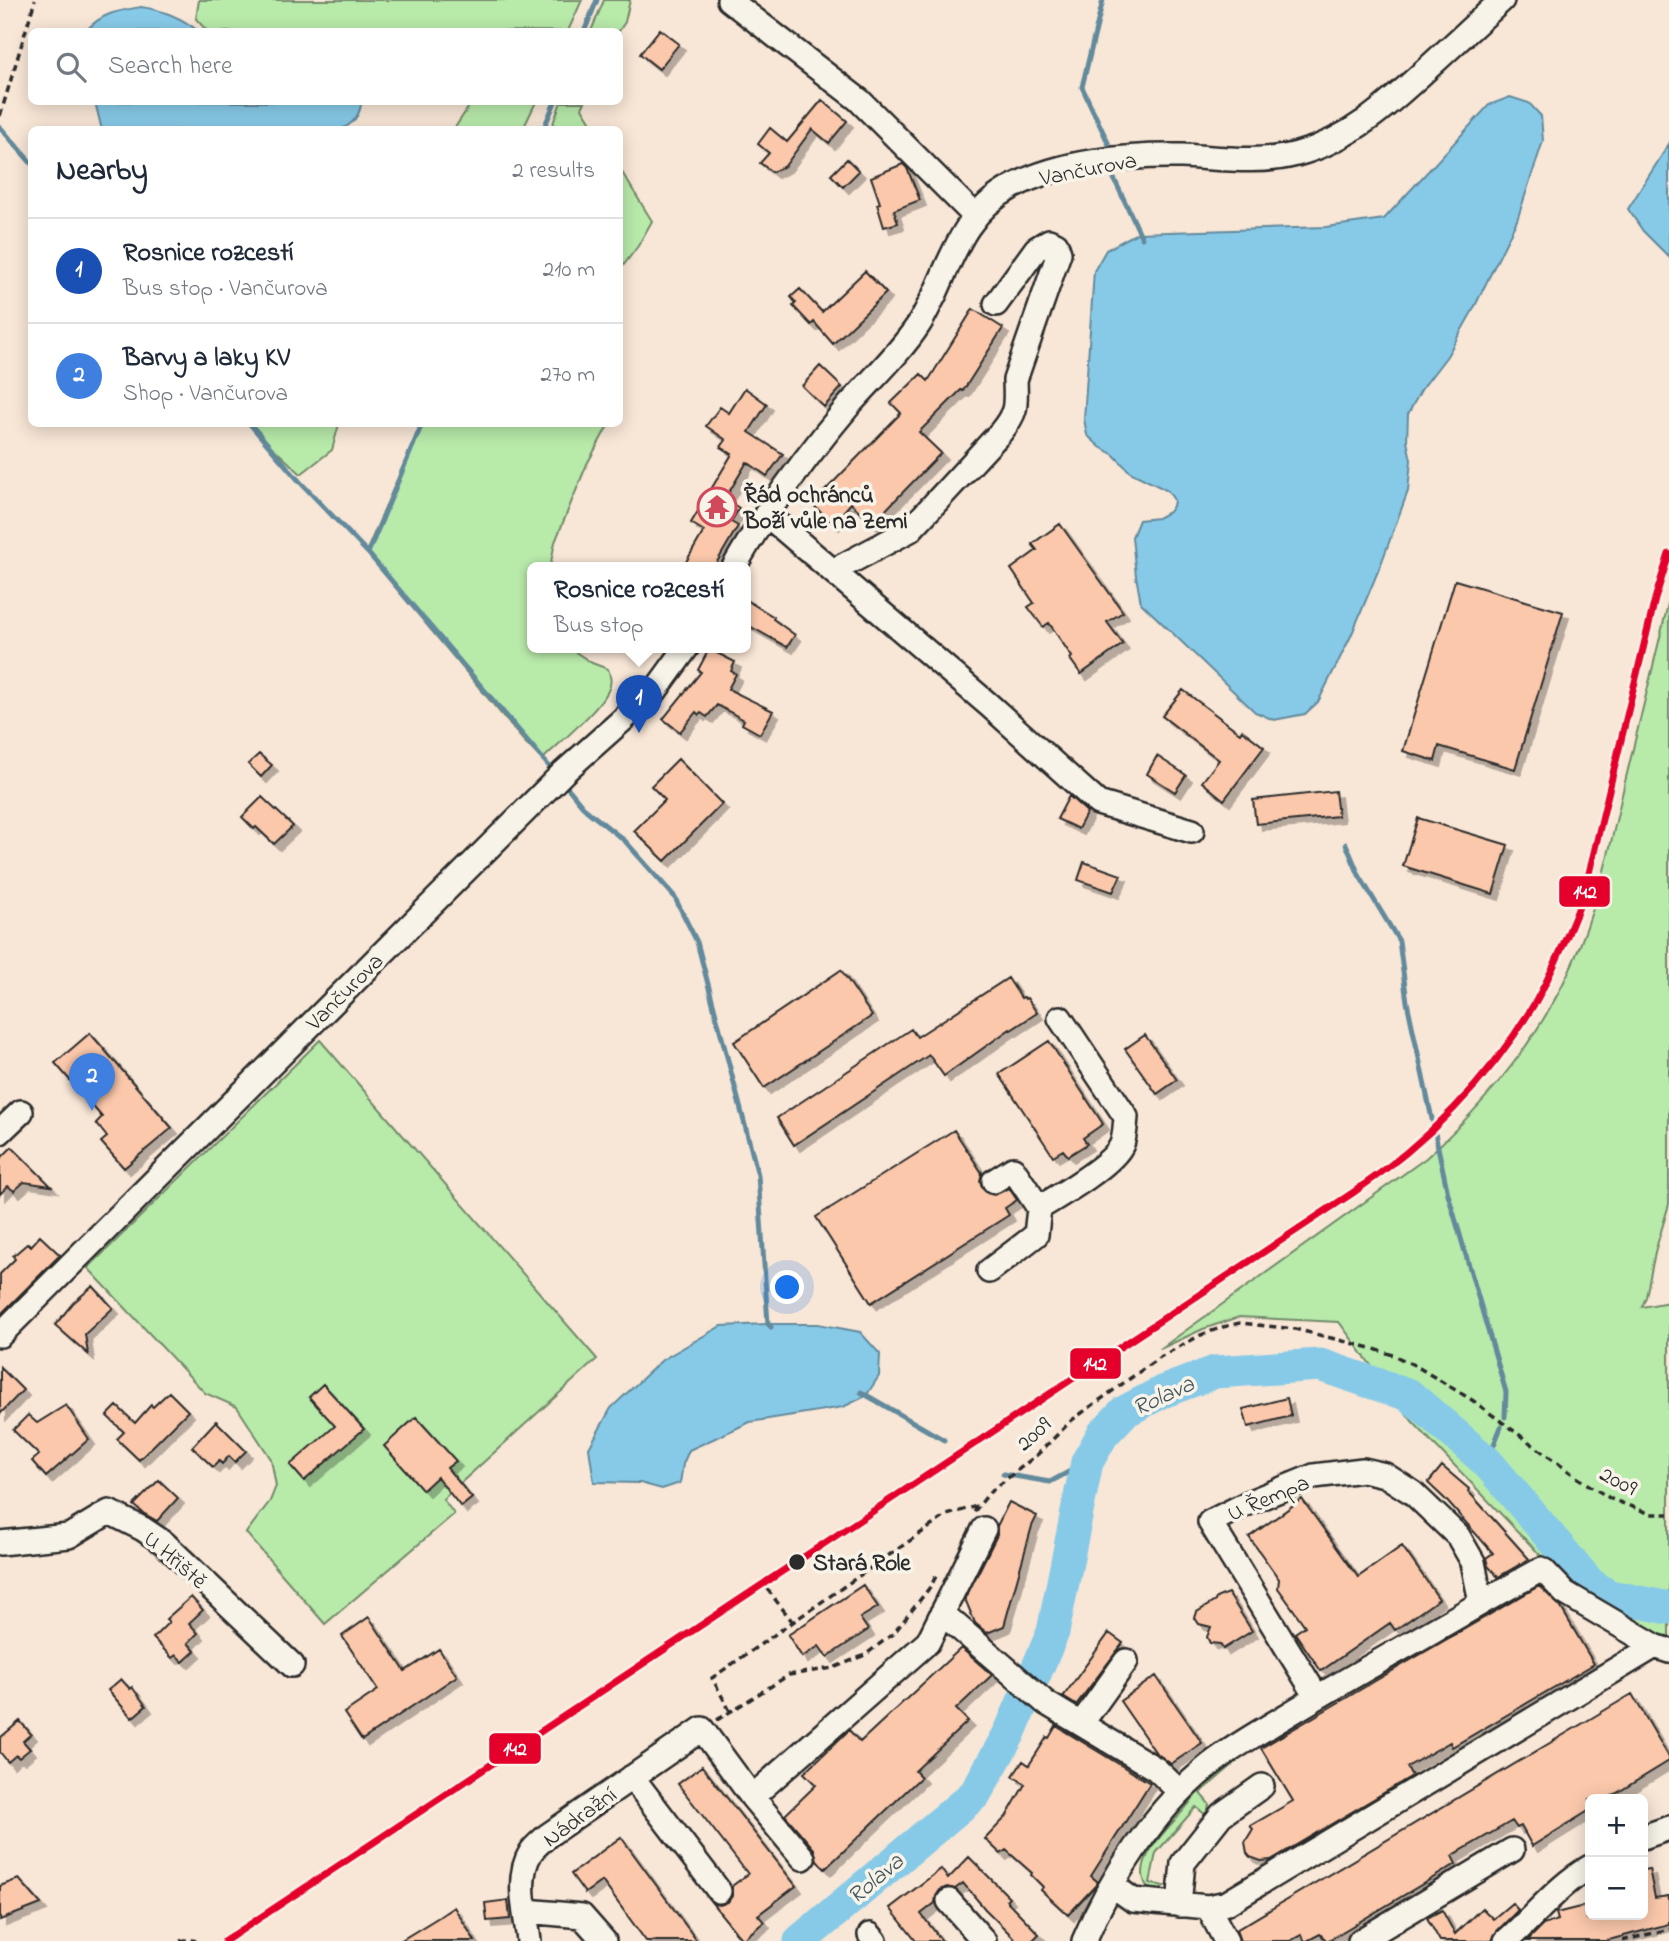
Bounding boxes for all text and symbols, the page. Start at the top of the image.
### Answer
search box [28,28,623,105]
icon: search [52,48,90,86]
text: Search here [108,48,233,86]
street label: Vančurova [1036,145,1140,196]
text: Nearby [56,150,148,194]
text: 2 results [512,155,595,188]
text: Rosnice rozcestí [123,235,294,273]
text: 1 [75,254,83,287]
text: 210 m [543,254,595,287]
text: Bus stop · Vančurova [123,273,328,306]
text: Barvy a laky KV [123,340,290,378]
text: 2 [73,359,85,392]
text: 270 m [541,359,595,392]
text: Shop · Vančurova [123,378,288,411]
place label: Řád ochránců Boží vůle na Zemi [743,480,908,539]
temple icon: Řád ochránců Boží vůle na Zemi [696,486,738,528]
popup [527,562,751,653]
text: Rosnice rozcestí [554,572,724,610]
text: Bus stop [554,610,644,643]
pin: 1 [616,675,662,733]
line badge: 142 [1558,875,1611,908]
text: 142 [1573,880,1597,907]
street label: Vančurova [299,946,392,1040]
pin: 2 [69,1053,115,1111]
your location [770,1270,804,1304]
line badge: 142 [1069,1347,1122,1380]
text: 142 [1083,1352,1107,1379]
water label: Rolava [1128,1367,1202,1427]
street label: 2009 [1009,1410,1060,1460]
street label: 2009 [1593,1459,1642,1506]
street label: U Řempa [1223,1467,1315,1531]
street label: U Hřiště [135,1524,214,1598]
place label: Stará Role [813,1548,911,1581]
marker: Stará Role [787,1552,807,1572]
line badge: 142 [488,1732,542,1765]
text: 142 [503,1737,527,1764]
street label: Nádražní [536,1780,624,1856]
map controls [1585,1794,1648,1920]
button: + [1585,1794,1648,1857]
water label: Rolava [841,1845,913,1914]
button: − [1585,1857,1648,1920]

